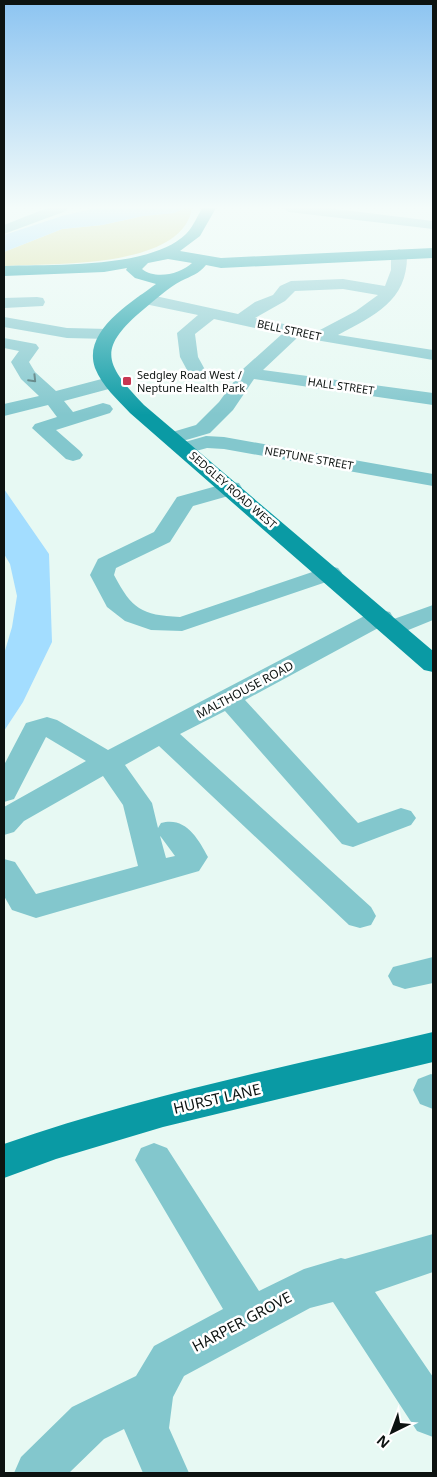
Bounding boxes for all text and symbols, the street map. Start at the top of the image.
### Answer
street label: BELL STREET [256,315,322,344]
place label: Sedgley Road West / Neptune Health Park [137,367,245,395]
one-way arrow [27,373,36,382]
street label: HALL STREET [307,373,375,398]
marker: Sedgley Road West / Neptune Health Park [121,375,133,387]
street label: NEPTUNE STREET [263,442,355,473]
street label: SEDGLEY ROAD WEST [187,448,280,532]
street label: MALTHOUSE ROAD [193,657,297,722]
street label: HURST LANE [171,1078,262,1118]
street label: HARPER GROVE [188,1287,295,1356]
north arrow [367,1407,417,1457]
text: N [372,1431,394,1453]

